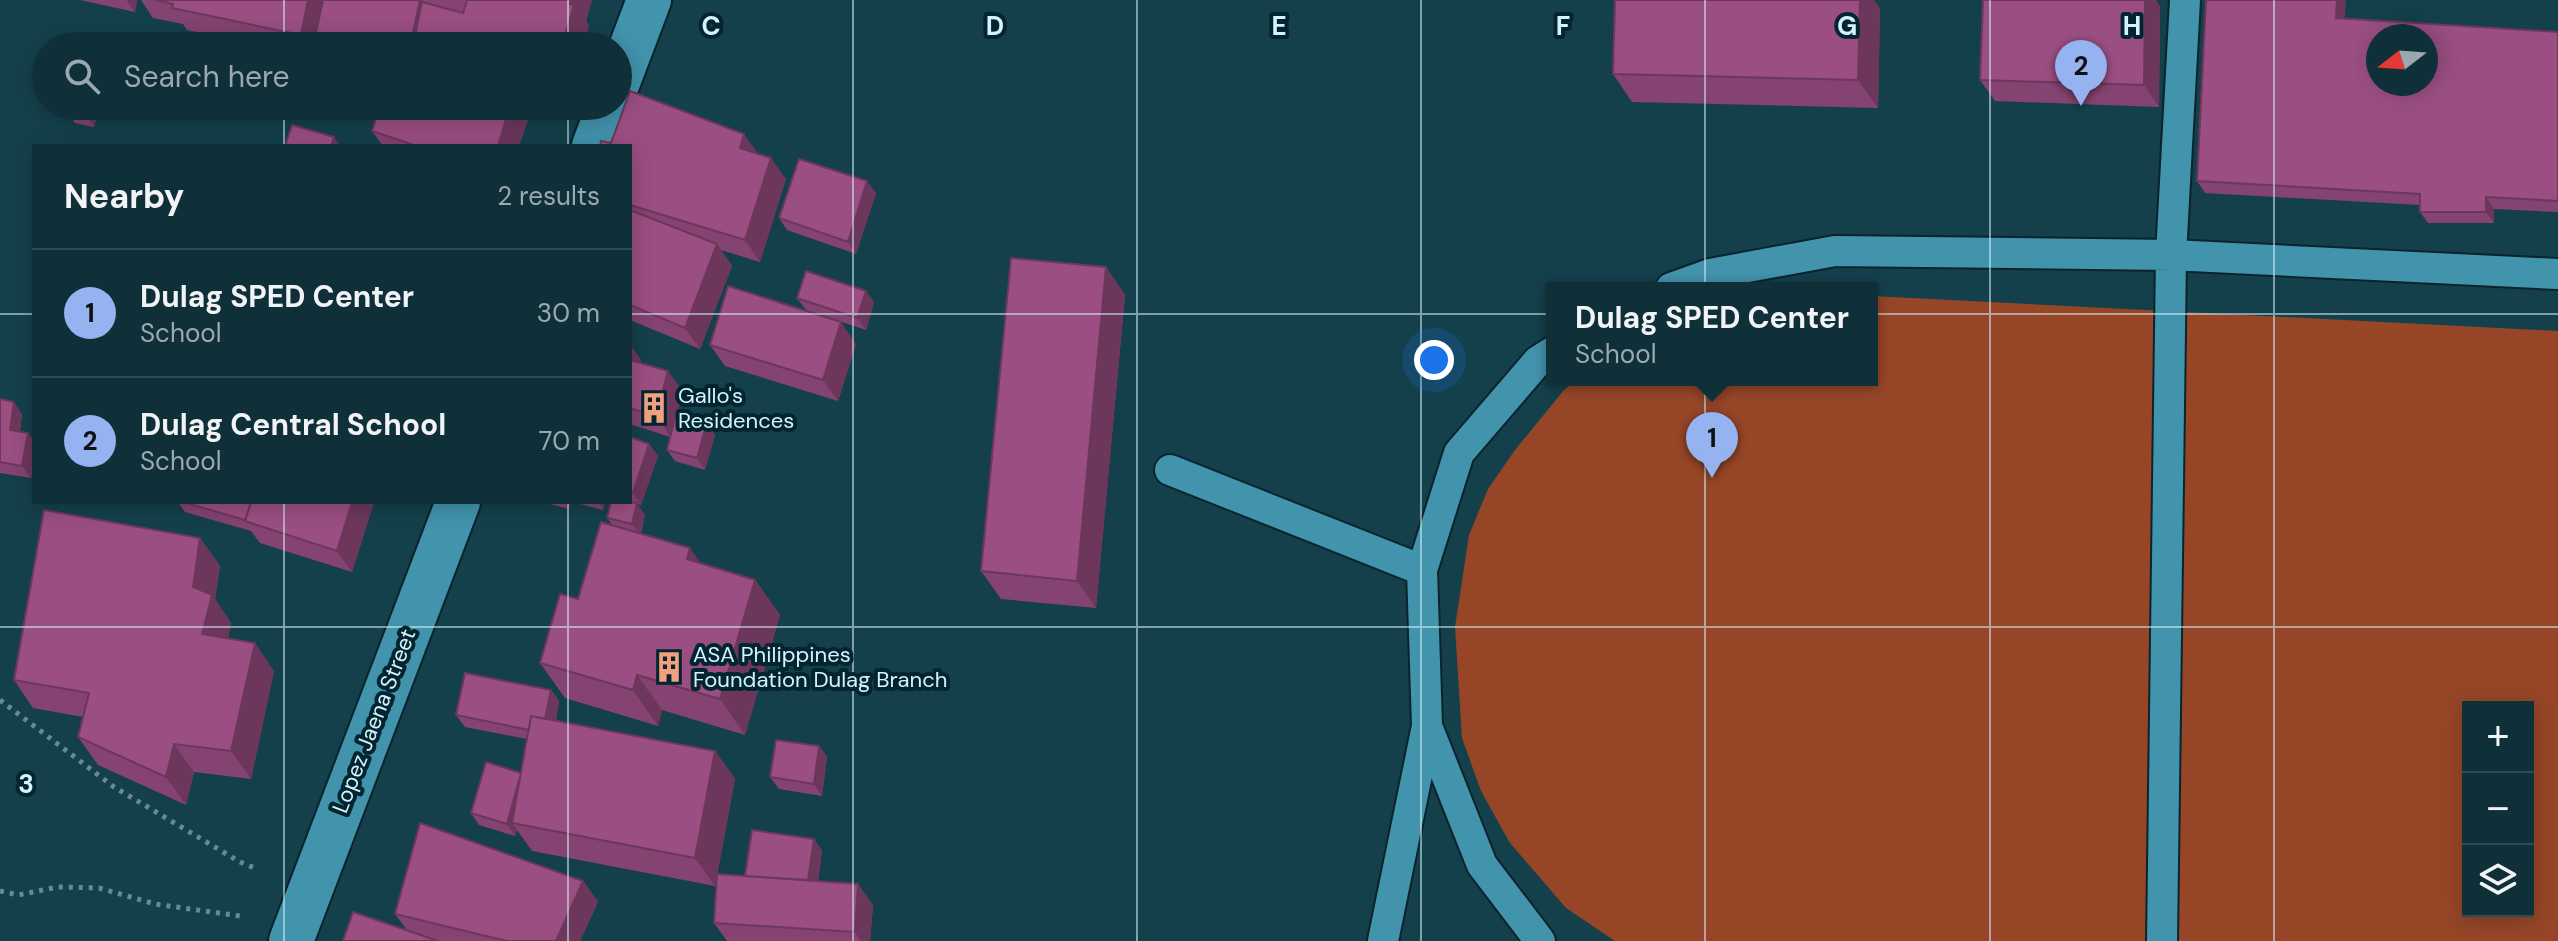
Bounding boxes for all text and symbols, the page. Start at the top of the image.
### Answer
text: C [701,9,721,43]
text: D [986,9,1004,43]
text: E [1271,9,1287,43]
text: F [1556,9,1570,43]
text: G [1837,9,1857,43]
text: H [2123,9,2141,43]
north arrow [2366,24,2438,96]
search box [32,32,632,120]
pin: 2 [2055,40,2107,106]
icon: search [60,54,104,98]
text: Search here [124,57,290,96]
text: Nearby [64,174,184,219]
text: 2 results [497,179,600,213]
text: Dulag SPED Center [140,277,414,316]
popup [1546,282,1878,386]
text: 1 [85,296,95,330]
text: 30 m [537,296,600,330]
text: Dulag SPED Center [1575,298,1849,337]
text: School [140,316,222,350]
text: School [1575,337,1656,371]
your location [1414,340,1454,380]
place label: Gallo's Residences [678,381,794,435]
building icon: Gallo's Residences [637,391,671,425]
text: Dulag Central School [140,405,446,444]
pin: 1 [1686,412,1738,478]
text: 2 [82,424,98,458]
text: 70 m [539,424,600,458]
text: School [140,444,222,478]
street label: Lopez Jaena Street [326,625,422,817]
place label: ASA Philippines Foundation Dulag Branch [693,640,947,694]
building icon: ASA Philippines Foundation Dulag Branch [652,650,686,684]
map controls [2462,701,2534,917]
button: + [2462,701,2534,773]
text: 3 [18,767,34,801]
button: − [2462,773,2534,845]
button: layers [2462,845,2534,917]

